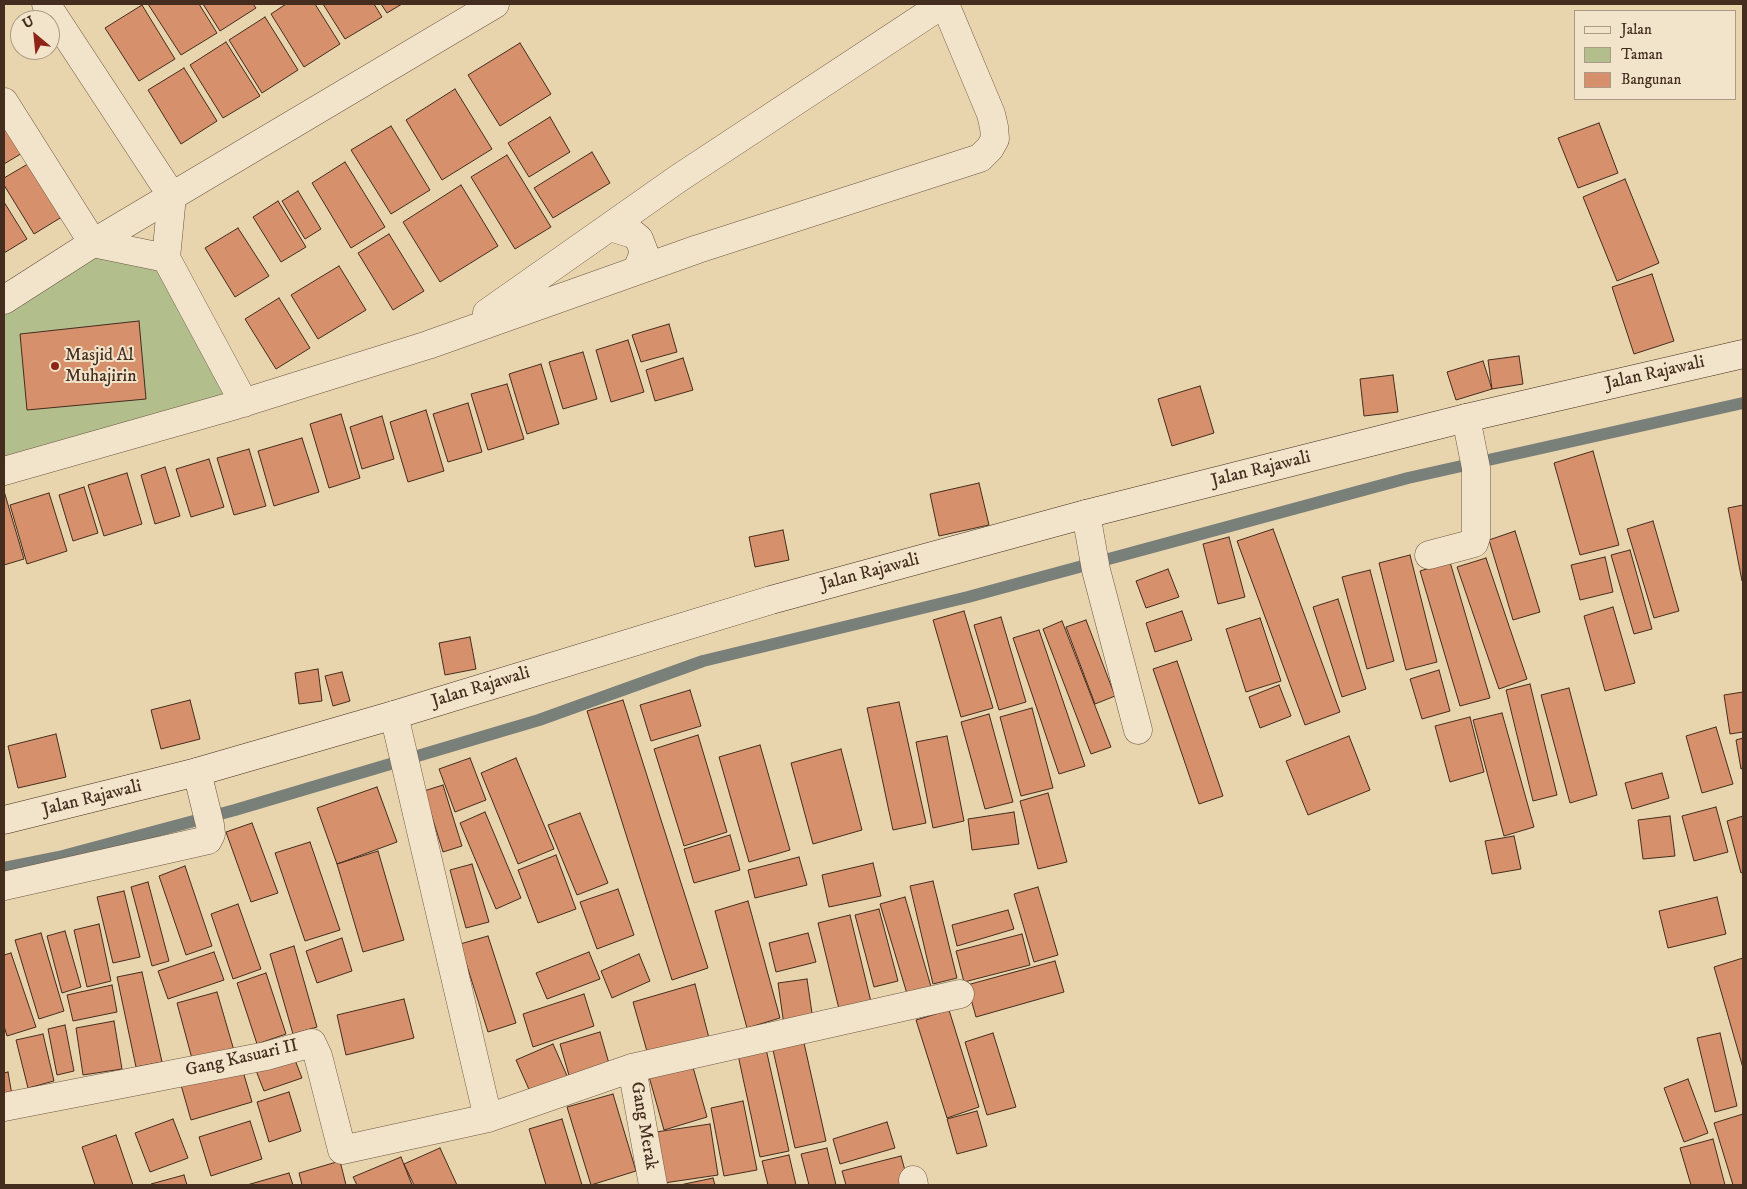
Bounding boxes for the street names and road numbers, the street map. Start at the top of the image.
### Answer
street label: Jalan Rajawali [1603,352,1707,396]
street label: Jalan Rajawali [1209,447,1313,493]
street label: Jalan Rajawali [818,549,922,597]
street label: Jalan Rajawali [429,663,533,713]
street label: Jalan Rajawali [40,776,144,822]
street label: Gang Kasuari II [184,1036,300,1082]
street label: Gang Merak [625,1080,661,1172]

